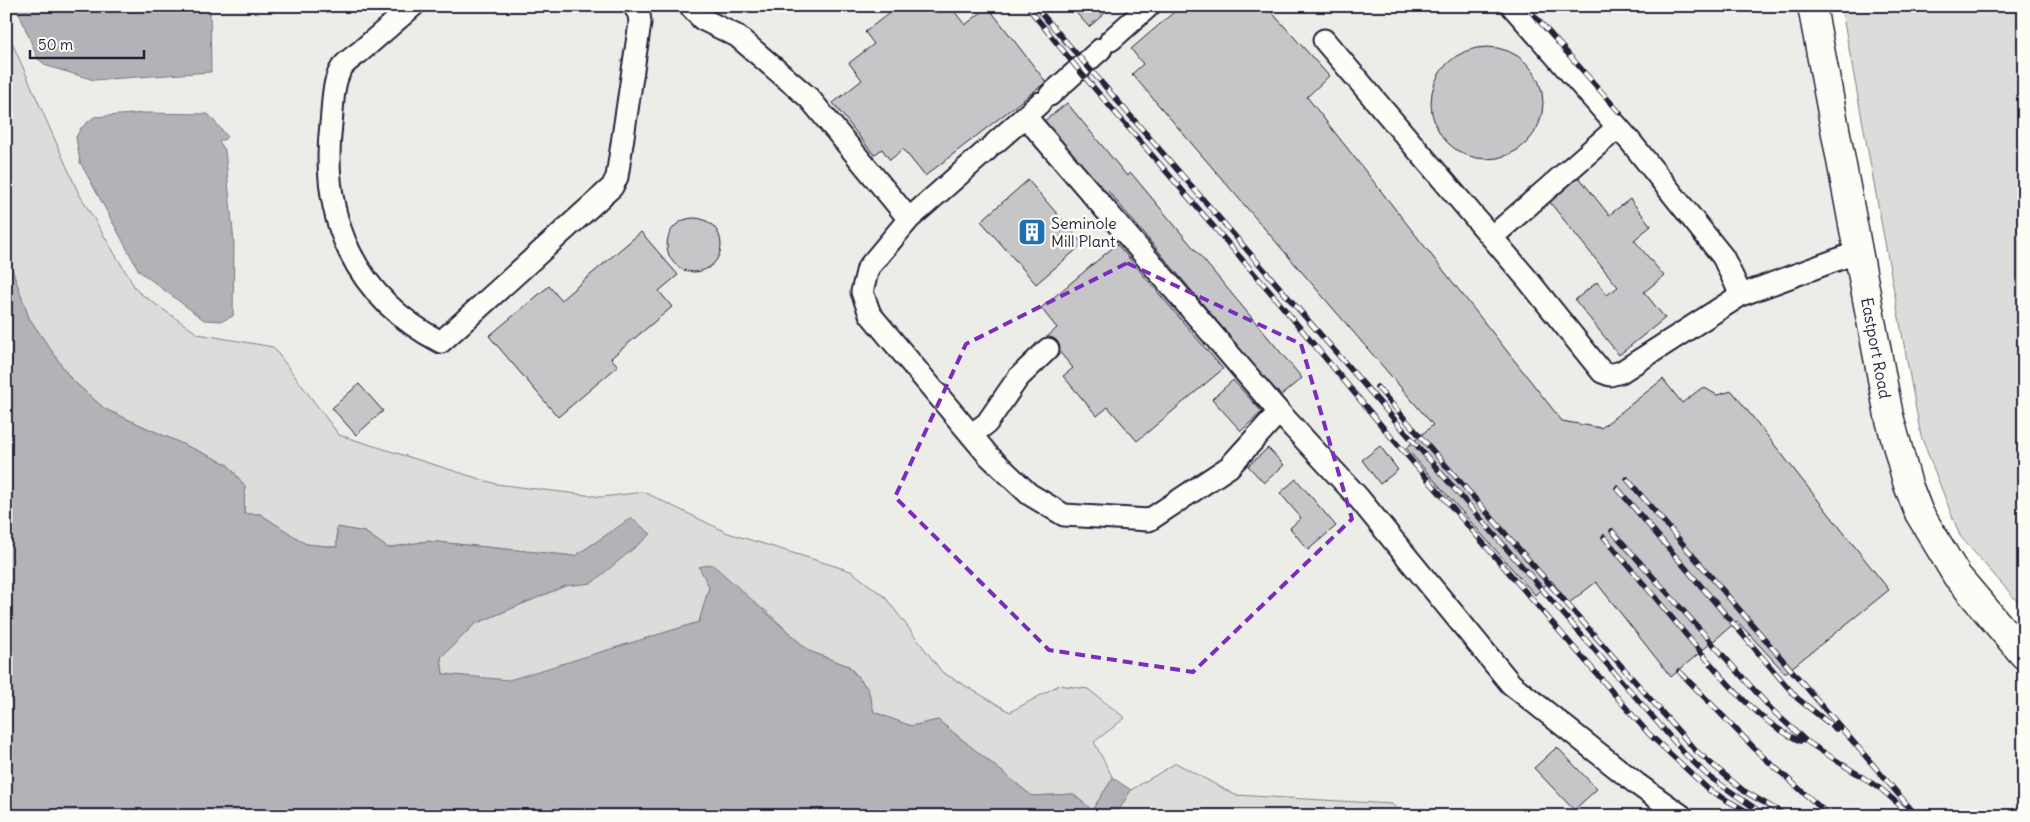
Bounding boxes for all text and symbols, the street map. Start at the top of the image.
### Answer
scale bar [30,28,144,60]
text: 50 m [38,35,73,54]
place label: Seminole Mill Plant [1051,213,1117,251]
building icon: Seminole Mill Plant [1017,217,1047,247]
street label: Eastport Road [1857,296,1896,400]

